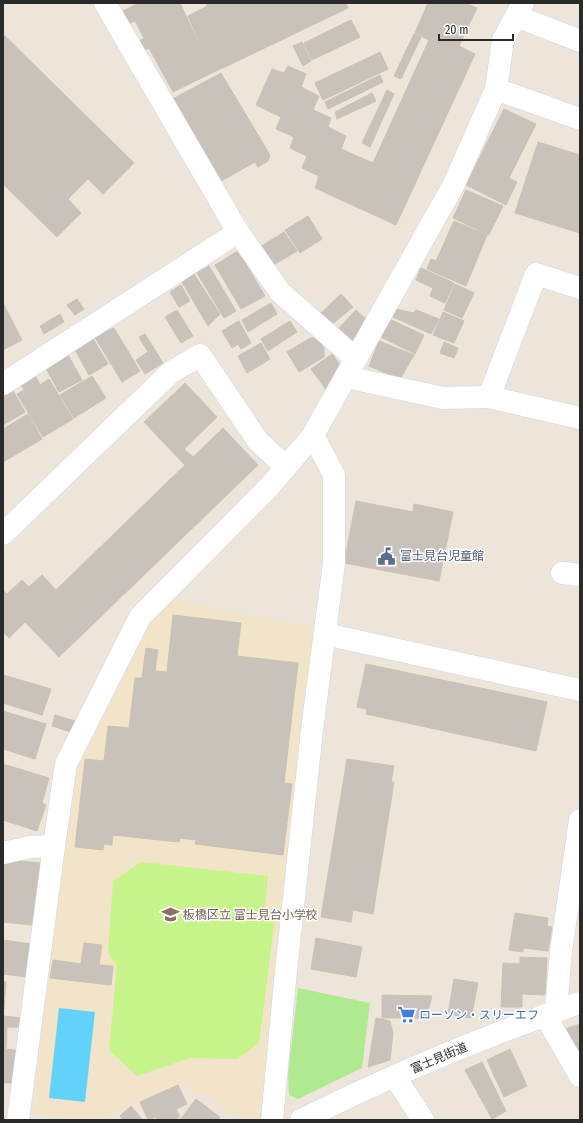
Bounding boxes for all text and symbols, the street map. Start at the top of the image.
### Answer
scale bar [439,16,513,42]
text: 20 m [445,23,469,37]
public building icon: 富士見台児童館 [377,546,397,566]
place label: 富士見台児童館 [400,549,484,563]
school or university icon: 板橋区立 富士見台小学校 [160,905,180,925]
place label: 板橋区立 富士見台小学校 [183,908,318,922]
supermarket icon: ローソン・スリーエフ [396,1005,416,1025]
place label: ローソン・スリーエフ [419,1008,539,1022]
street label: 富士見街道 [409,1040,469,1076]

